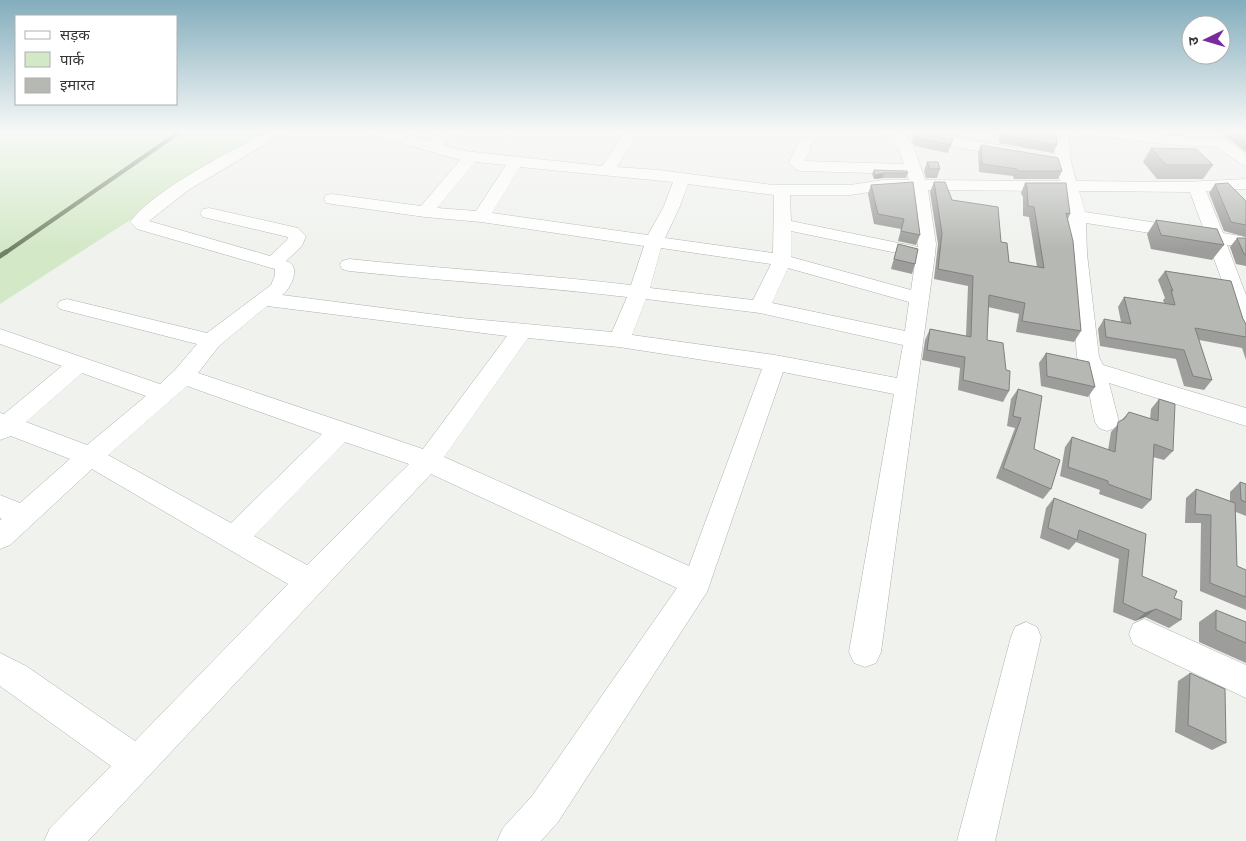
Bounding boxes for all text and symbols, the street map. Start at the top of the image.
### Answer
legend [15,15,178,105]
north arrow [1181,15,1231,65]
text: सड़क [60,24,90,45]
text: उ [1184,35,1202,46]
text: पार्क [60,49,84,70]
text: इमारत [60,74,95,95]

